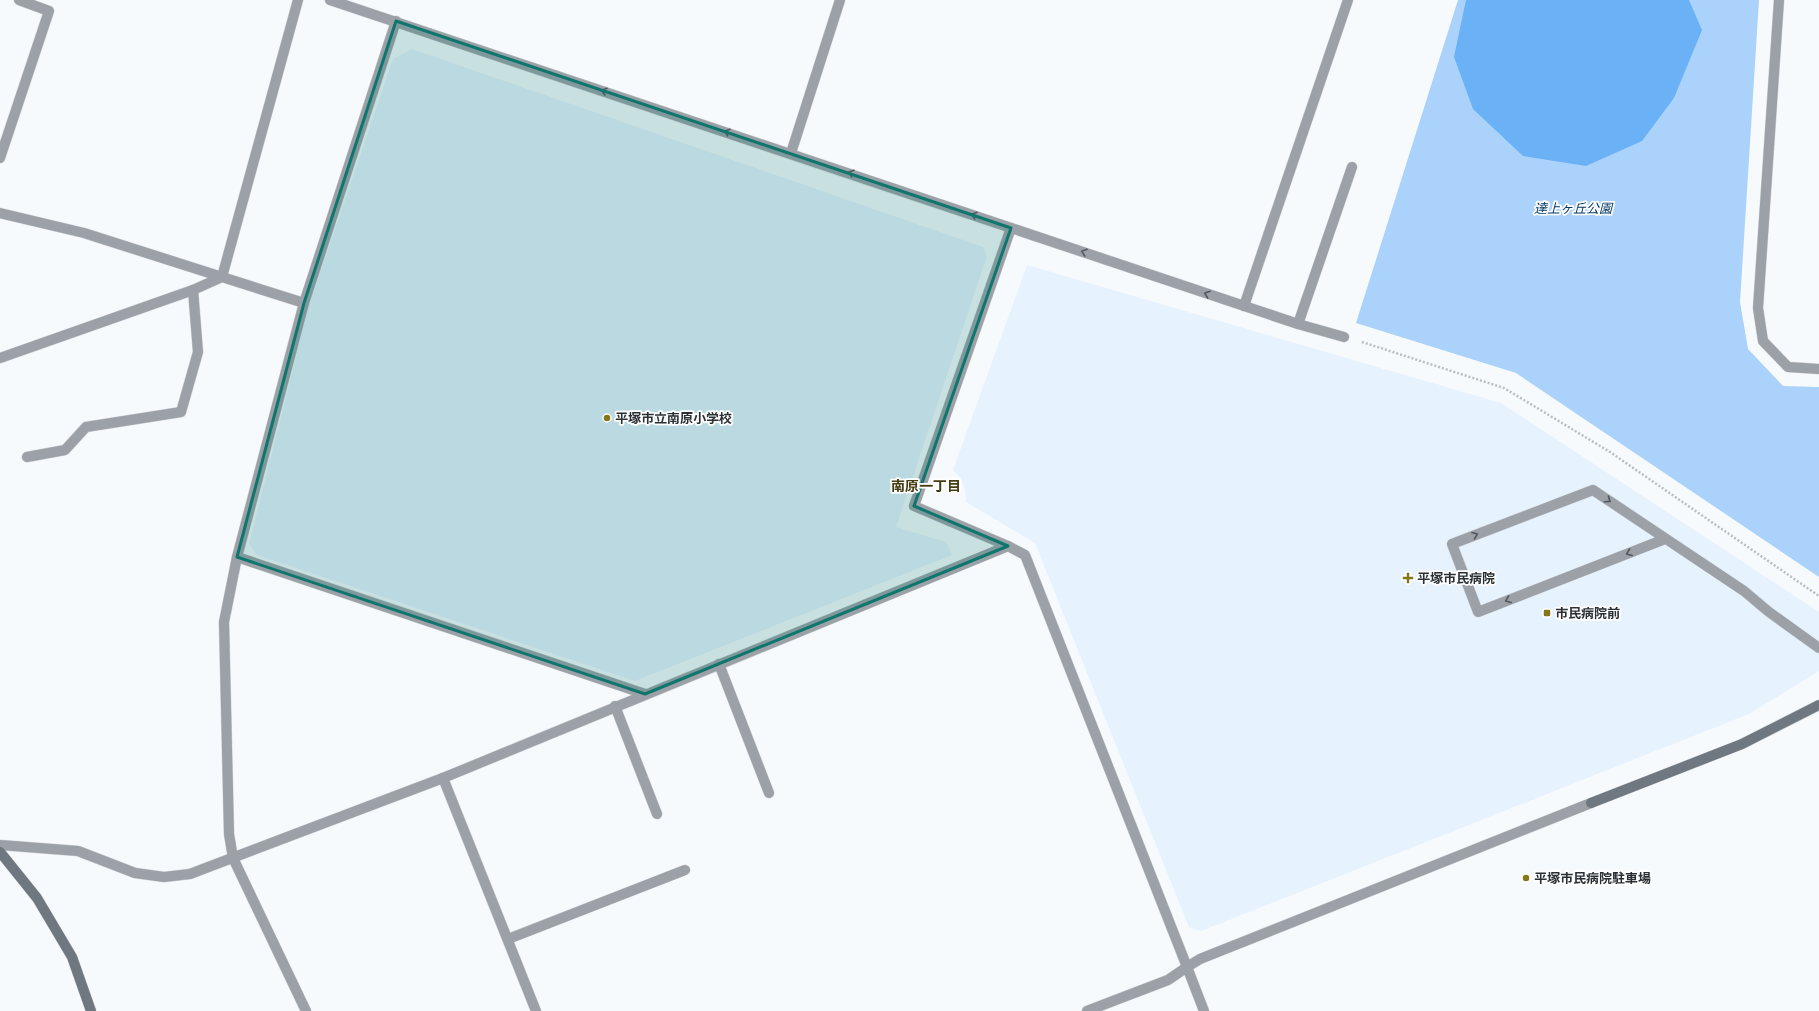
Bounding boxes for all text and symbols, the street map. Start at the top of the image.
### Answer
one-way arrow [601,87,608,95]
one-way arrow [724,128,731,137]
one-way arrow [847,170,854,178]
park label: 達上ヶ丘公園 [1534,199,1614,219]
one-way arrow [970,211,977,220]
one-way arrow [1081,248,1088,257]
one-way arrow [1204,290,1211,298]
place label: 平塚市立南原小学校 [615,409,732,429]
marker: 平塚市立南原小学校 [602,413,612,423]
district label: 南原一丁目 [891,476,961,497]
one-way arrow [1604,495,1611,503]
one-way arrow [1472,532,1479,540]
one-way arrow [1625,548,1632,556]
place label: 平塚市民病院 [1417,569,1495,589]
marker: 平塚市民病院 [1402,572,1414,584]
one-way arrow [1504,596,1511,604]
place label: 市民病院前 [1555,604,1620,624]
marker: 市民病院前 [1542,608,1552,618]
place label: 平塚市民病院駐車場 [1534,869,1651,889]
marker: 平塚市民病院駐車場 [1521,873,1531,883]

